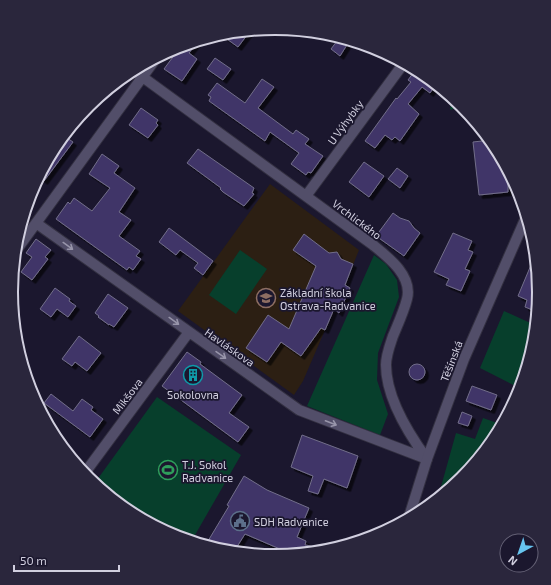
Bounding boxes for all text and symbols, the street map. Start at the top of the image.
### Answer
street label: U Výhybky [324,97,366,147]
street label: Vrchlického [330,196,384,242]
one-way arrow [62,242,73,250]
place label: Základní škola Ostrava-Radvanice [280,286,376,312]
school or university icon: Základní škola Ostrava-Radvanice [255,287,277,309]
one-way arrow [168,317,179,326]
street label: Havláskova [203,325,257,369]
street label: Těšínská [437,339,465,383]
one-way arrow [215,351,226,359]
building icon: Sokolovna [182,364,204,386]
street label: Mikšova [109,375,145,417]
place label: Sokolovna [167,388,219,401]
one-way arrow [324,419,336,427]
place label: T.J. Sokol Radvanice [182,458,233,484]
sports icon: T.J. Sokol Radvanice [157,459,179,481]
public building icon: SDH Radvanice [229,510,251,532]
place label: SDH Radvanice [254,515,329,528]
north arrow [499,533,539,573]
scale bar [14,547,119,573]
text: 50 m [20,553,47,567]
text: N [505,553,519,569]

